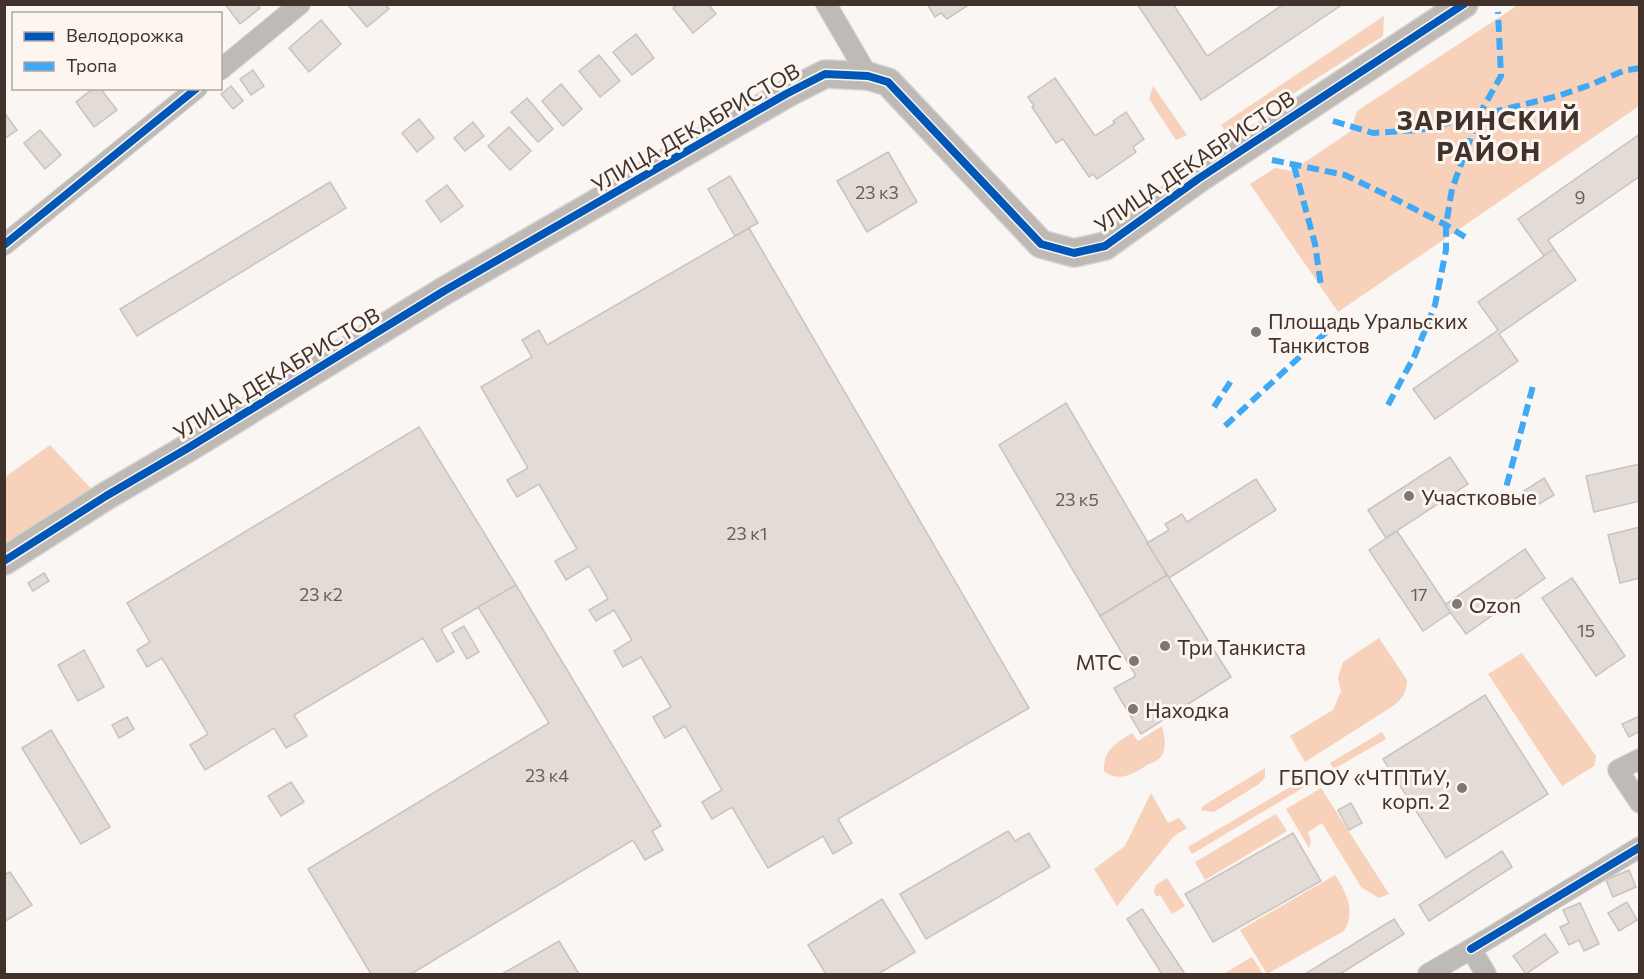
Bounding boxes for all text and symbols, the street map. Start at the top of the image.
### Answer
legend [12,12,222,90]
text: Велодорожка [66,24,184,46]
text: Тропа [66,54,117,76]
street label: УЛИЦА ДЕКАБРИСТОВ [587,57,803,197]
street label: УЛИЦА ДЕКАБРИСТОВ [1089,85,1299,237]
district label: ЗАРИНСКИЙ РАЙОН [1397,103,1581,167]
house number: 23 к3 [855,181,899,203]
house number: 9 [1575,186,1585,208]
street label: УЛИЦА ДЕКАБРИСТОВ [168,302,384,444]
place label: Площадь Уральских Танкистов [1268,308,1468,357]
marker: Площадь Уральских Танкистов [1249,325,1263,339]
place label: Участковые [1421,484,1537,509]
house number: 23 к5 [1055,488,1099,510]
marker: Участковые [1402,489,1416,503]
house number: 23 к1 [726,522,768,544]
house number: 23 к2 [299,583,343,605]
house number: 17 [1410,583,1428,605]
place label: Ozon [1469,592,1521,617]
marker: Ozon [1450,597,1464,611]
house number: 15 [1577,619,1595,641]
place label: Три Танкиста [1177,634,1306,659]
marker: Три Танкиста [1158,639,1172,653]
place label: МТС [1075,649,1122,674]
marker: МТС [1127,654,1141,668]
place label: Находка [1145,697,1229,722]
marker: Находка [1126,702,1140,716]
house number: 23 к4 [525,764,569,786]
place label: ГБПОУ «ЧТПТиУ, корп. 2 [1279,764,1450,813]
marker: ГБПОУ «ЧТПТиУ, корп. 2 [1455,781,1469,795]

